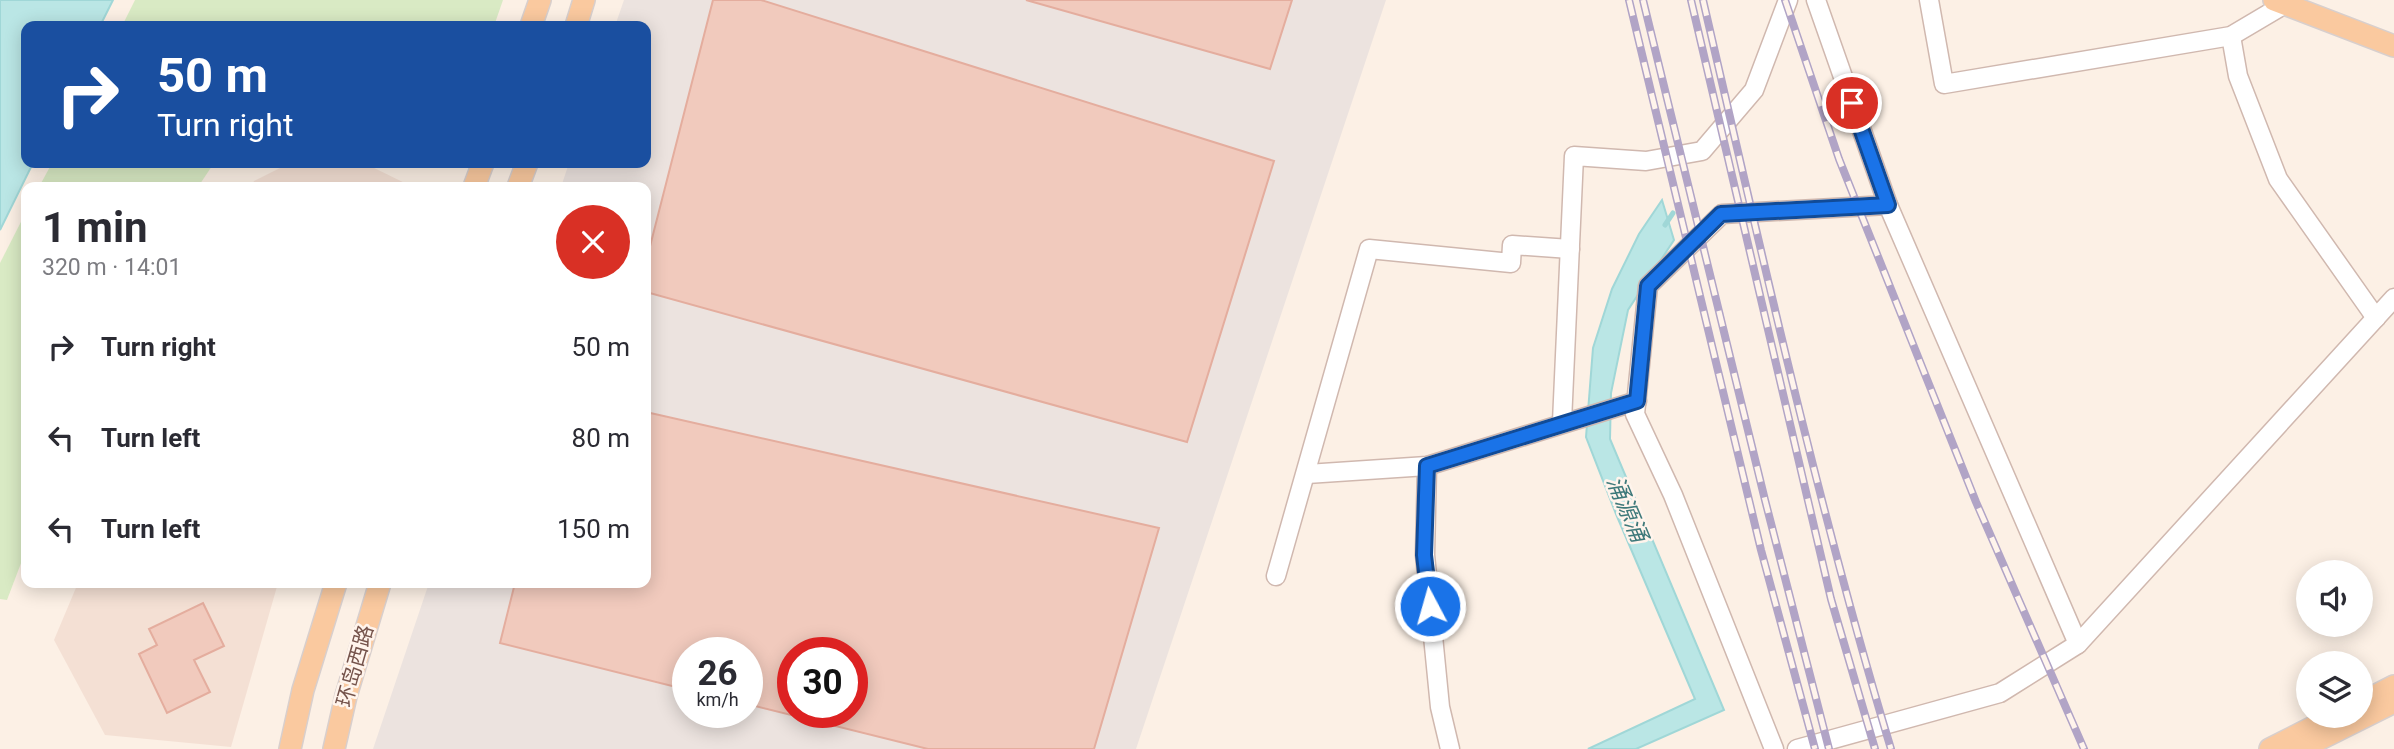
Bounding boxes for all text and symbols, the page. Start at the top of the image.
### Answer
text: 50 m [157,47,268,104]
icon: right [42,49,133,140]
pin [1822,73,1882,133]
icon: arrive [1833,84,1871,122]
text: Turn right [157,106,293,144]
text: 1 min [42,203,148,252]
button: close [556,205,630,279]
text: 320 m · 14:01 [42,254,181,281]
icon: right [42,328,80,366]
text: Turn right [101,332,216,362]
text: 50 m [572,332,630,362]
icon: left [42,419,80,457]
text: Turn left [101,423,200,453]
text: 80 m [572,423,630,453]
water label: 涌源涌 [1601,472,1654,549]
icon: left [42,510,80,548]
text: Turn left [101,514,200,544]
text: 150 m [557,514,630,544]
map controls [2296,560,2373,728]
button: sound [2296,560,2373,637]
position arrow [1393,569,1467,643]
street label: 环岛西路 [332,622,378,710]
speed limit sign: 30 [777,637,868,728]
button: layers [2296,651,2373,728]
text: 26 [697,653,738,694]
text: km/h [696,689,739,710]

